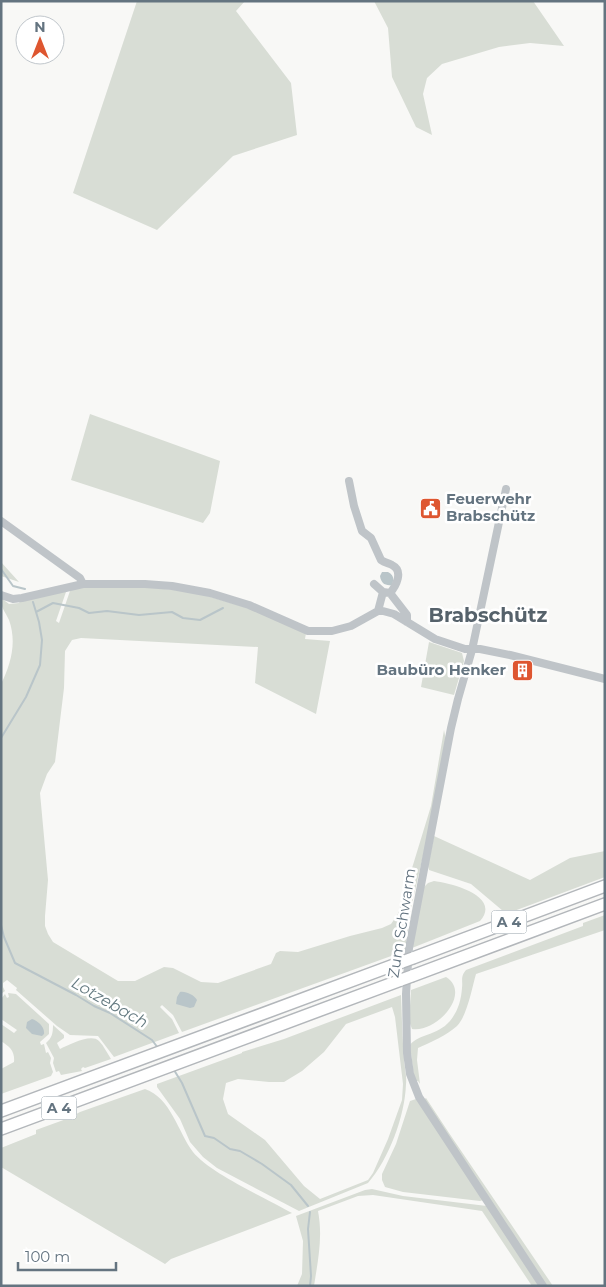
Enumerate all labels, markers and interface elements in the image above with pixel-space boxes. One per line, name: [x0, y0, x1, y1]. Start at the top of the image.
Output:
north arrow: [15, 15, 65, 65]
text: N: [34, 18, 46, 36]
place label: Feuerwehr Brabschütz: [446, 489, 535, 525]
public building icon: Feuerwehr Brabschütz: [418, 496, 442, 520]
district label: Brabschütz: [429, 603, 548, 627]
building icon: Baubüro Henker: [510, 658, 534, 682]
place label: Baubüro Henker: [377, 660, 507, 679]
street label: Zum Schwarm: [383, 867, 420, 979]
road number: A 4: [492, 910, 526, 934]
water label: Lotzebach: [68, 973, 151, 1032]
road number: A 4: [42, 1096, 76, 1120]
scale bar: [18, 1240, 115, 1272]
text: 100 m: [25, 1247, 70, 1266]

